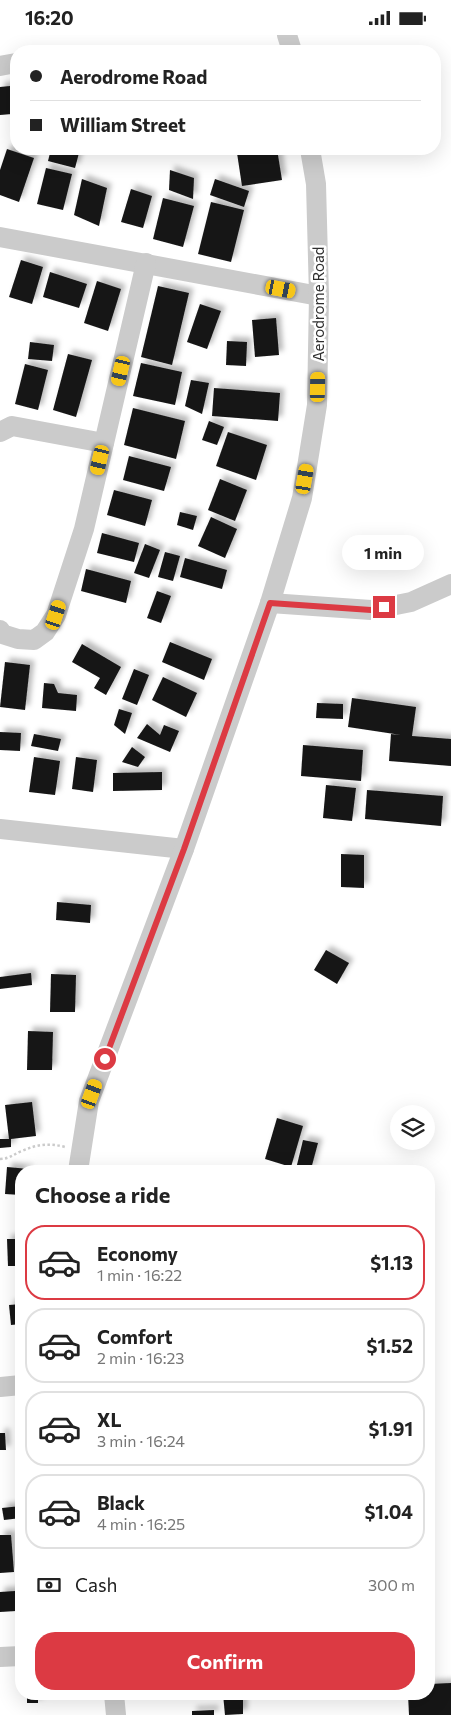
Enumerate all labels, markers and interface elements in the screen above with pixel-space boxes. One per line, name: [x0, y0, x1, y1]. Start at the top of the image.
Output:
text: 16:20: [25, 6, 74, 29]
text: Aerodrome Road: [60, 65, 207, 88]
text: William Street: [60, 113, 186, 136]
street label: Aerodrome Road: [309, 247, 327, 361]
car: [264, 279, 297, 299]
car: [110, 355, 131, 387]
car: [310, 372, 325, 402]
car: [89, 444, 110, 476]
car: [295, 463, 314, 495]
callout: 1 min: [343, 535, 425, 569]
text: 1 min: [364, 543, 402, 562]
route end: [373, 596, 395, 618]
car: [44, 598, 67, 632]
route start: [94, 1048, 116, 1070]
car: [79, 1077, 104, 1111]
map controls: [390, 1105, 435, 1150]
button: layers: [390, 1105, 435, 1150]
text: Choose a ride: [35, 1181, 170, 1208]
icon: car: [37, 1240, 82, 1285]
text: Economy: [97, 1242, 178, 1265]
text: $1.13: [370, 1251, 413, 1274]
text: 1 min · 16:22: [97, 1265, 182, 1284]
icon: car: [37, 1323, 82, 1368]
text: Comfort: [97, 1325, 173, 1348]
text: $1.52: [367, 1334, 413, 1357]
text: 2 min · 16:23: [97, 1348, 184, 1367]
icon: car: [37, 1406, 82, 1451]
text: XL: [97, 1408, 122, 1431]
text: $1.91: [368, 1417, 413, 1440]
text: 3 min · 16:24: [97, 1431, 185, 1450]
icon: car: [37, 1489, 82, 1534]
text: Black: [97, 1491, 145, 1514]
text: $1.04: [364, 1500, 413, 1523]
text: 4 min · 16:25: [97, 1514, 185, 1533]
icon: cash: [35, 1571, 63, 1599]
text: Cash: [75, 1573, 117, 1596]
text: 300 m: [368, 1575, 415, 1594]
button: Confirm: [35, 1632, 415, 1690]

